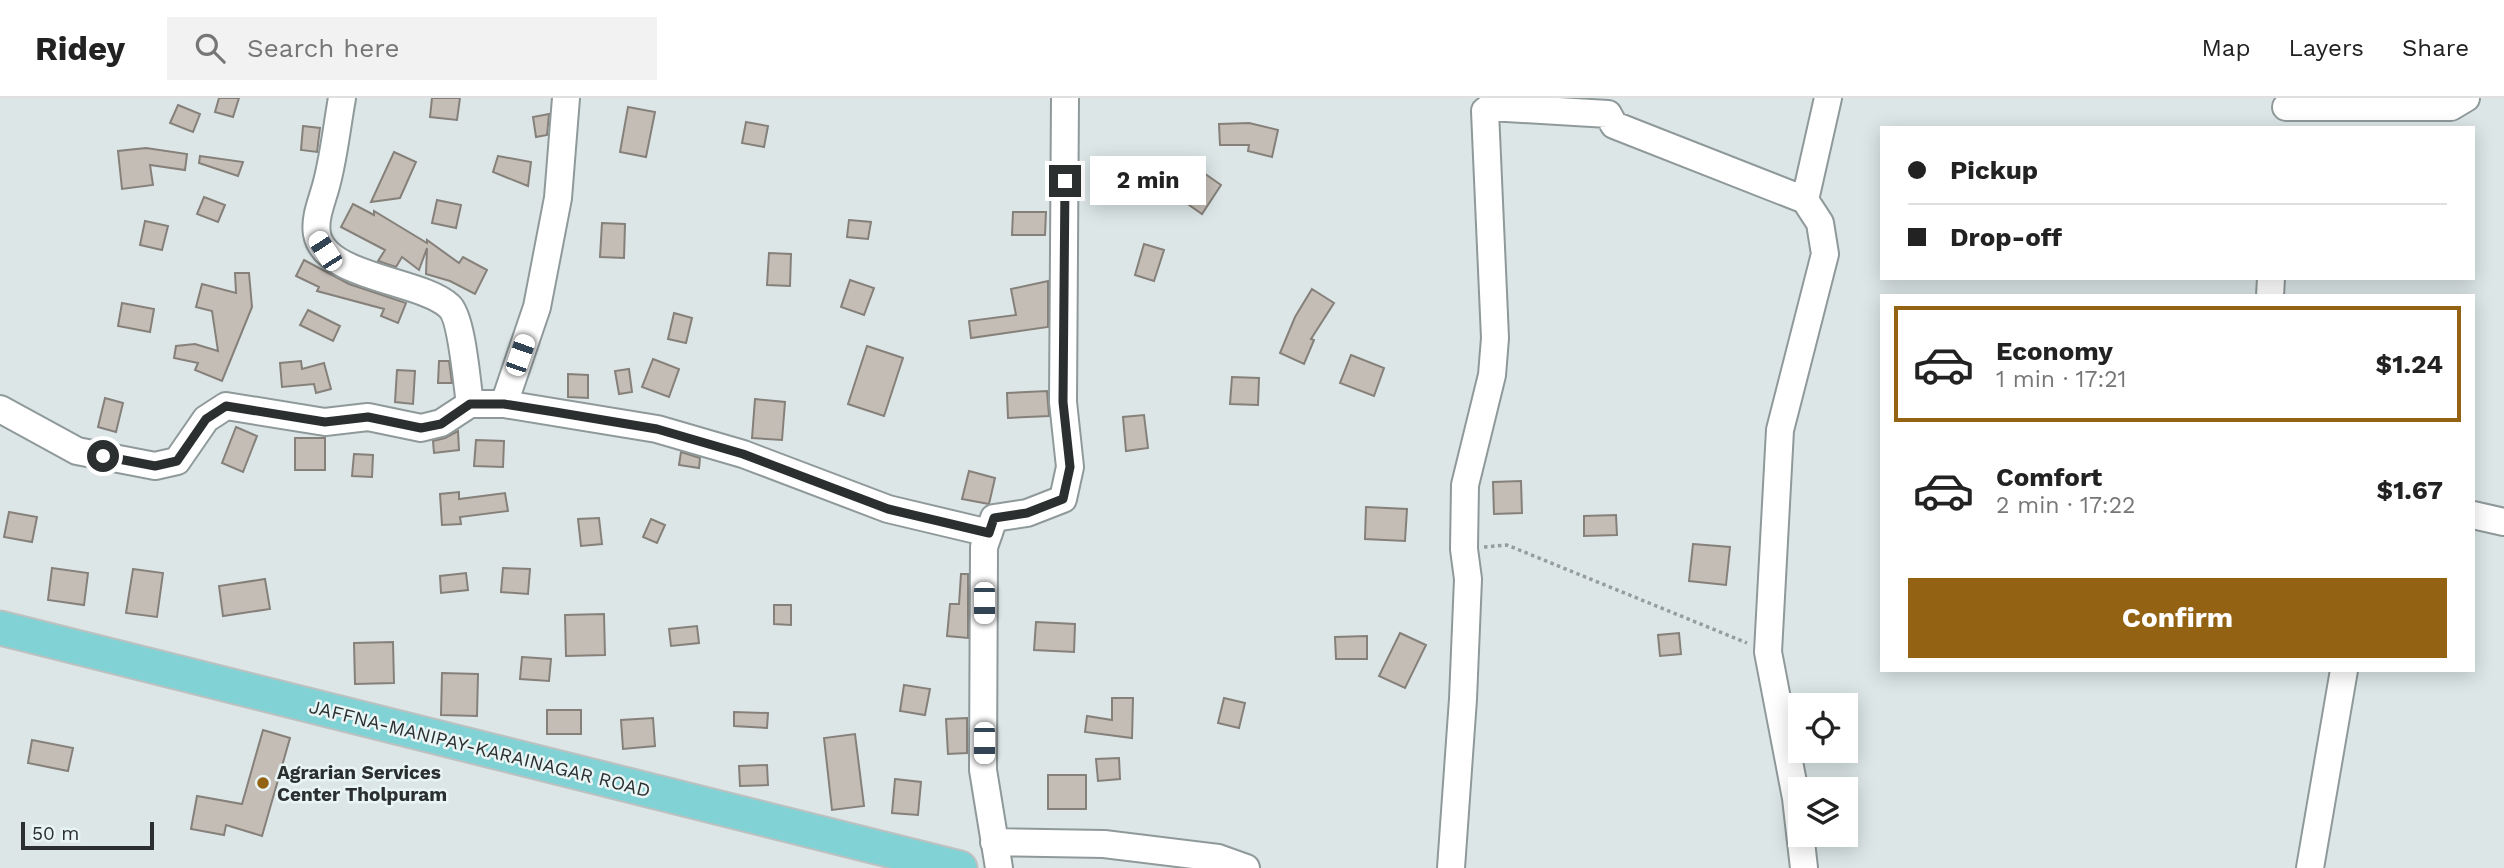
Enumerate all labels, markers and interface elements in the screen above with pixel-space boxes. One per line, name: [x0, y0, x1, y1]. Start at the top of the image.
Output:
search box: [167, 17, 657, 80]
text: Ridey: [35, 29, 125, 68]
icon: search: [191, 29, 229, 67]
text: Search here: [247, 33, 399, 63]
text: Map: [2202, 34, 2250, 62]
text: Layers: [2288, 34, 2364, 62]
text: Share: [2402, 34, 2469, 62]
text: Pickup: [1950, 155, 2038, 185]
callout: 2 min: [1090, 156, 1205, 206]
route end: [1049, 165, 1081, 197]
text: 2 min: [1117, 167, 1179, 194]
text: Drop-off: [1950, 222, 2062, 252]
car: [305, 228, 346, 274]
car: [504, 332, 537, 378]
icon: car: [1912, 333, 1975, 396]
text: Economy: [1996, 336, 2113, 366]
text: $1.24: [2376, 349, 2443, 379]
text: 1 min · 17:21: [1996, 366, 2127, 393]
route start: [87, 440, 119, 472]
icon: car: [1912, 459, 1975, 522]
text: Comfort: [1996, 462, 2102, 492]
text: $1.67: [2376, 475, 2443, 505]
text: 2 min · 17:22: [1996, 492, 2135, 519]
button: Confirm: [1908, 578, 2447, 658]
car: [974, 582, 995, 624]
map controls: [1788, 693, 1858, 847]
button: locate: [1788, 693, 1858, 763]
street label: JAFFNA-MANIPAY-KARAINAGAR ROAD: [307, 695, 653, 802]
car: [974, 722, 995, 764]
place label: Agrarian Services Center Tholpuram: [277, 761, 447, 806]
marker: Agrarian Services Center Tholpuram: [255, 775, 271, 791]
button: layers: [1788, 777, 1858, 847]
scale bar: [21, 819, 154, 851]
text: 50 m: [32, 822, 79, 845]

